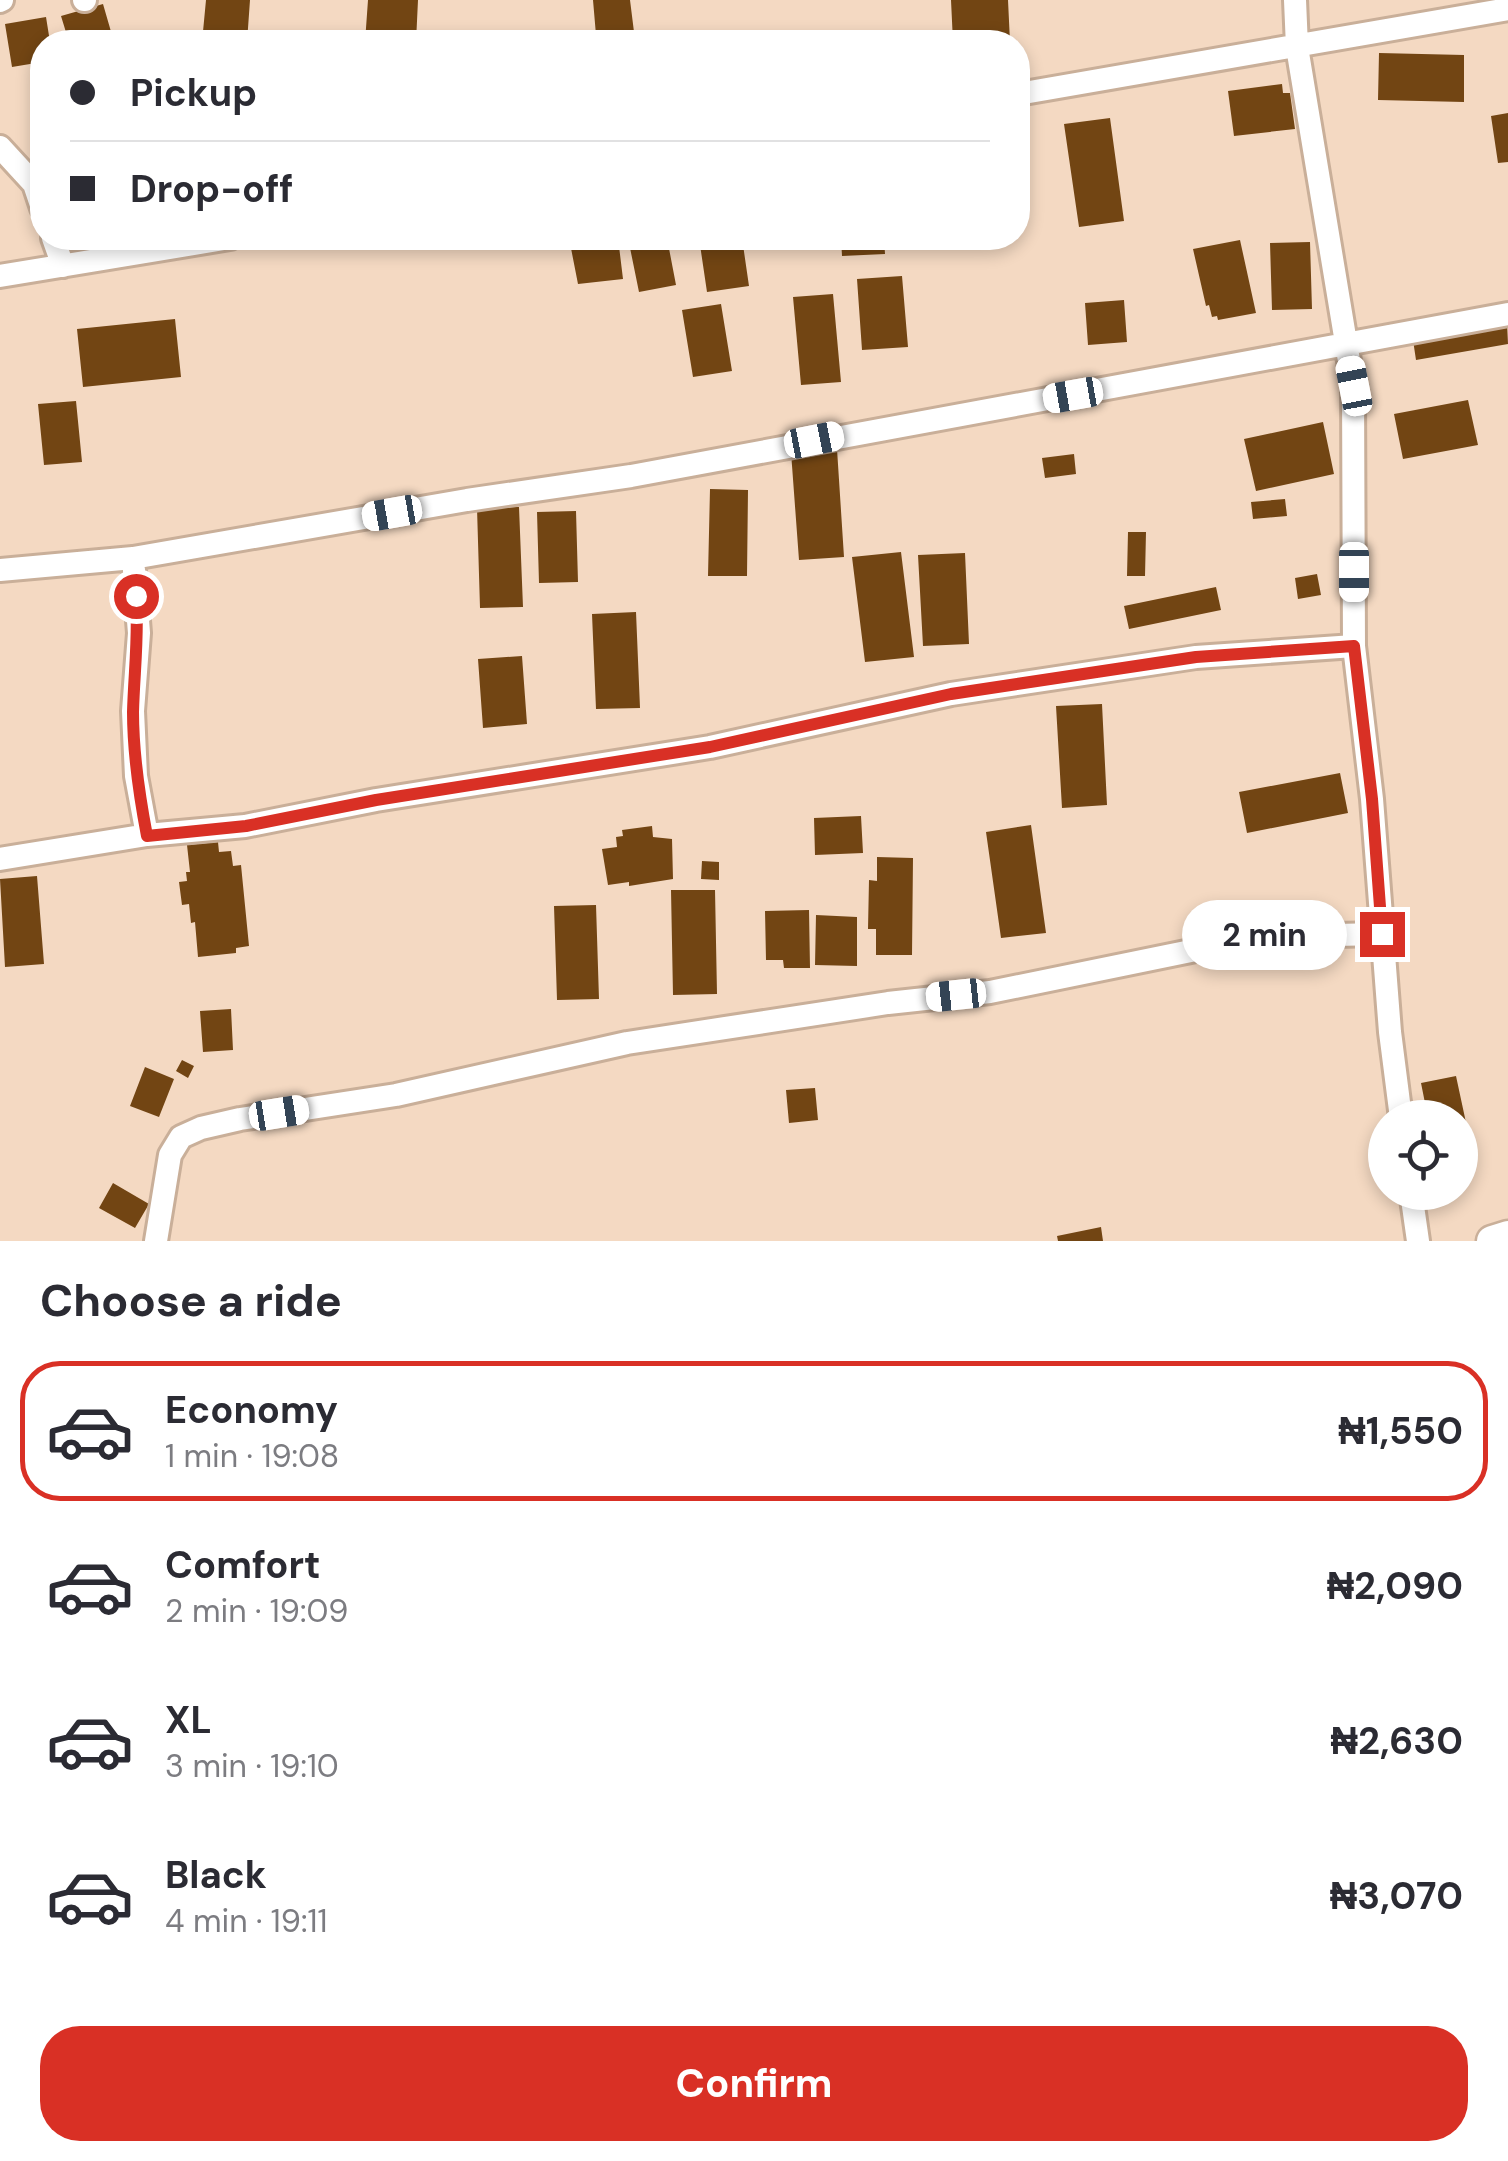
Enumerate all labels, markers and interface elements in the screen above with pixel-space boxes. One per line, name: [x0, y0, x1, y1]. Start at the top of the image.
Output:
text: Pickup: [130, 68, 257, 118]
text: Drop-off: [130, 164, 293, 214]
car: [1334, 354, 1374, 418]
car: [1041, 375, 1105, 415]
car: [782, 420, 846, 460]
car: [360, 493, 424, 533]
car: [1339, 542, 1369, 602]
route start: [114, 574, 159, 619]
callout: 2 min: [1182, 899, 1347, 969]
route end: [1360, 912, 1405, 957]
text: 2 min: [1222, 914, 1307, 956]
car: [925, 977, 987, 1013]
car: [247, 1093, 311, 1133]
map controls: [1368, 1100, 1478, 1210]
button: locate: [1368, 1100, 1478, 1210]
text: Choose a ride: [40, 1271, 342, 1330]
text: Economy: [165, 1385, 338, 1435]
icon: car: [45, 1386, 135, 1476]
text: ₦1,550: [1338, 1406, 1463, 1456]
text: 1 min · 19:08: [165, 1435, 339, 1477]
text: Comfort: [165, 1540, 321, 1590]
icon: car: [45, 1541, 135, 1631]
text: ₦2,090: [1327, 1561, 1463, 1611]
text: 2 min · 19:09: [165, 1590, 348, 1632]
text: XL: [165, 1695, 212, 1745]
icon: car: [45, 1696, 135, 1786]
text: ₦2,630: [1331, 1716, 1463, 1766]
text: 3 min · 19:10: [165, 1745, 339, 1787]
text: Black: [165, 1850, 267, 1900]
icon: car: [45, 1851, 135, 1941]
text: ₦3,070: [1330, 1871, 1463, 1921]
text: 4 min · 19:11: [165, 1900, 327, 1942]
button: Confirm: [40, 2026, 1468, 2141]

